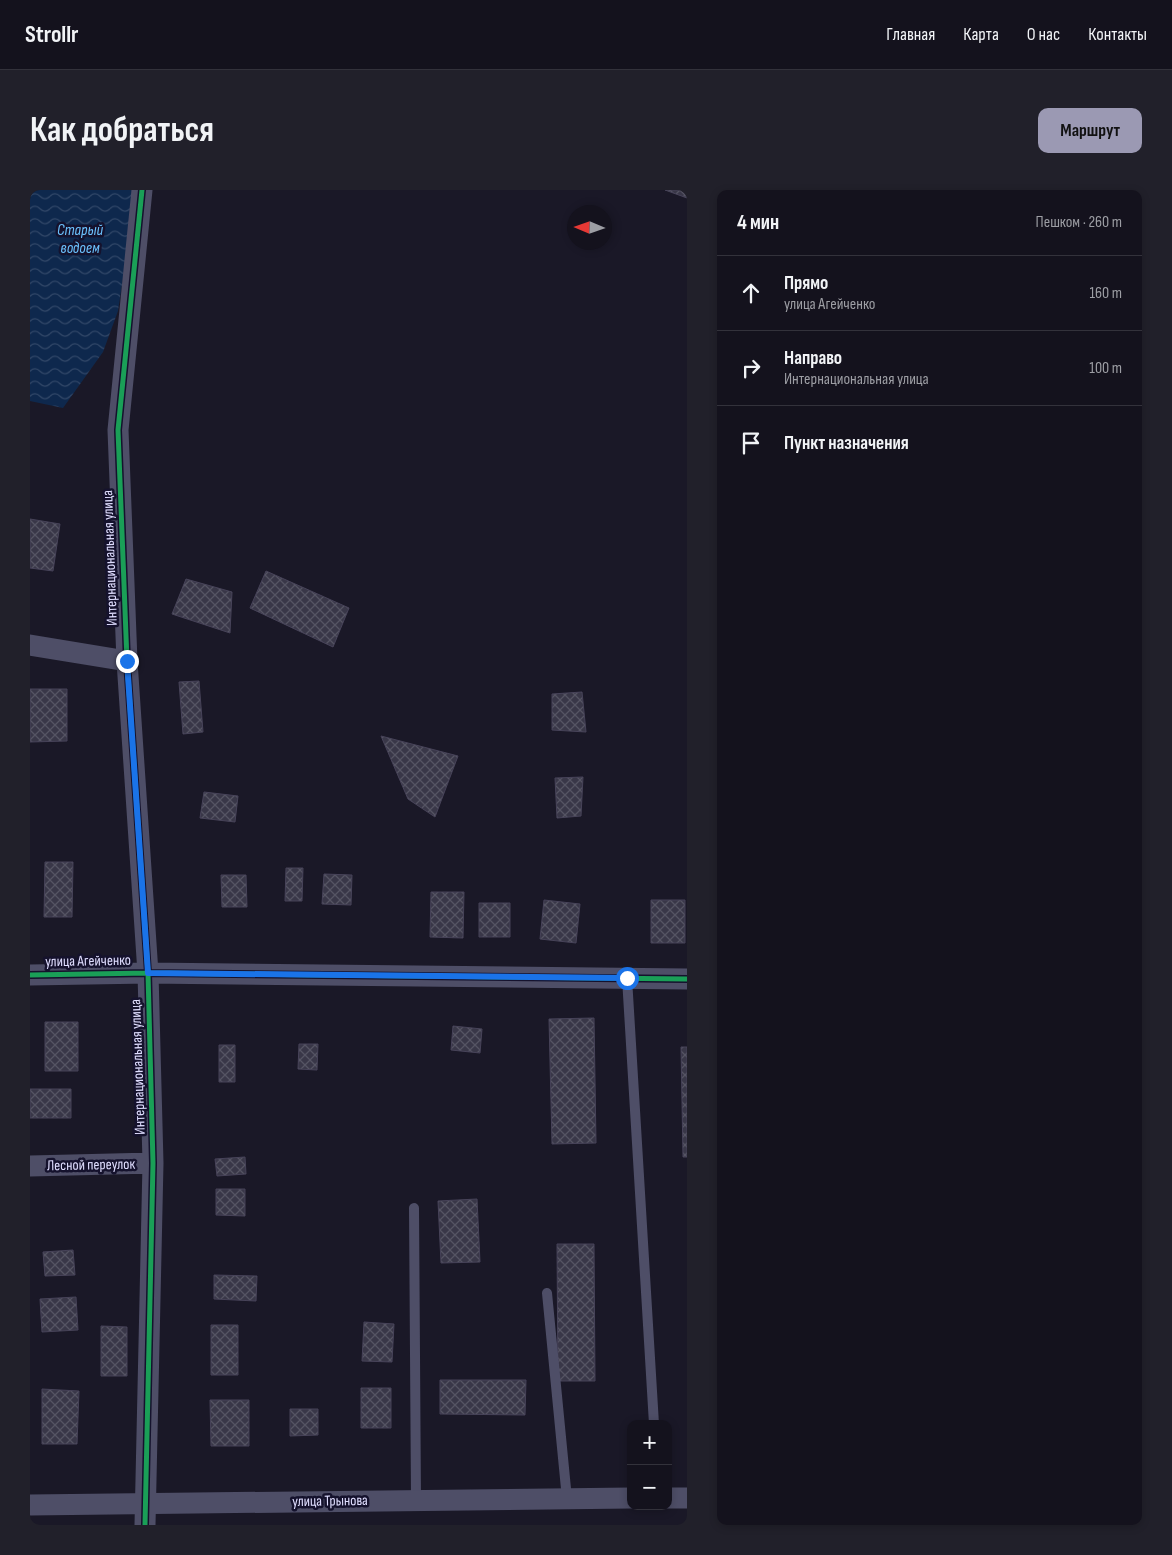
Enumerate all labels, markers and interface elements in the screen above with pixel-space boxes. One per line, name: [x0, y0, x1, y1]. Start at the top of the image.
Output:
text: Strollr: [25, 20, 79, 49]
text: Главная: [886, 24, 935, 45]
text: Карта: [963, 24, 999, 45]
text: О нас: [1027, 24, 1060, 45]
text: Контакты: [1088, 24, 1147, 45]
button: Маршрут: [1038, 108, 1142, 153]
text: Как добраться: [30, 109, 214, 152]
north arrow: [567, 205, 612, 250]
text: 4 мин: [737, 210, 779, 235]
text: Пешком · 260 m: [1036, 213, 1122, 232]
water label: Старый водоем: [57, 221, 104, 258]
text: Прямо: [784, 272, 828, 295]
icon: ahead: [737, 279, 765, 307]
text: 160 m: [1089, 284, 1122, 303]
text: улица Агейченко: [784, 295, 875, 314]
text: Направо: [784, 347, 842, 370]
icon: right: [737, 354, 765, 382]
text: 100 m: [1089, 359, 1122, 378]
text: Интернациональная улица: [784, 370, 929, 389]
icon: arrive: [737, 429, 765, 457]
text: Пункт назначения: [784, 432, 909, 455]
street label: Интернациональная улица: [98, 490, 122, 626]
route end: [116, 650, 139, 673]
street label: улица Агейченко: [45, 951, 131, 971]
route start: [616, 967, 639, 990]
street label: Интернациональная улица: [126, 999, 150, 1135]
street label: Лесной переулок: [47, 1155, 136, 1175]
map controls: [627, 1420, 672, 1510]
button: +: [627, 1420, 672, 1465]
button: −: [627, 1465, 672, 1510]
street label: улица Трынова: [292, 1491, 368, 1511]

